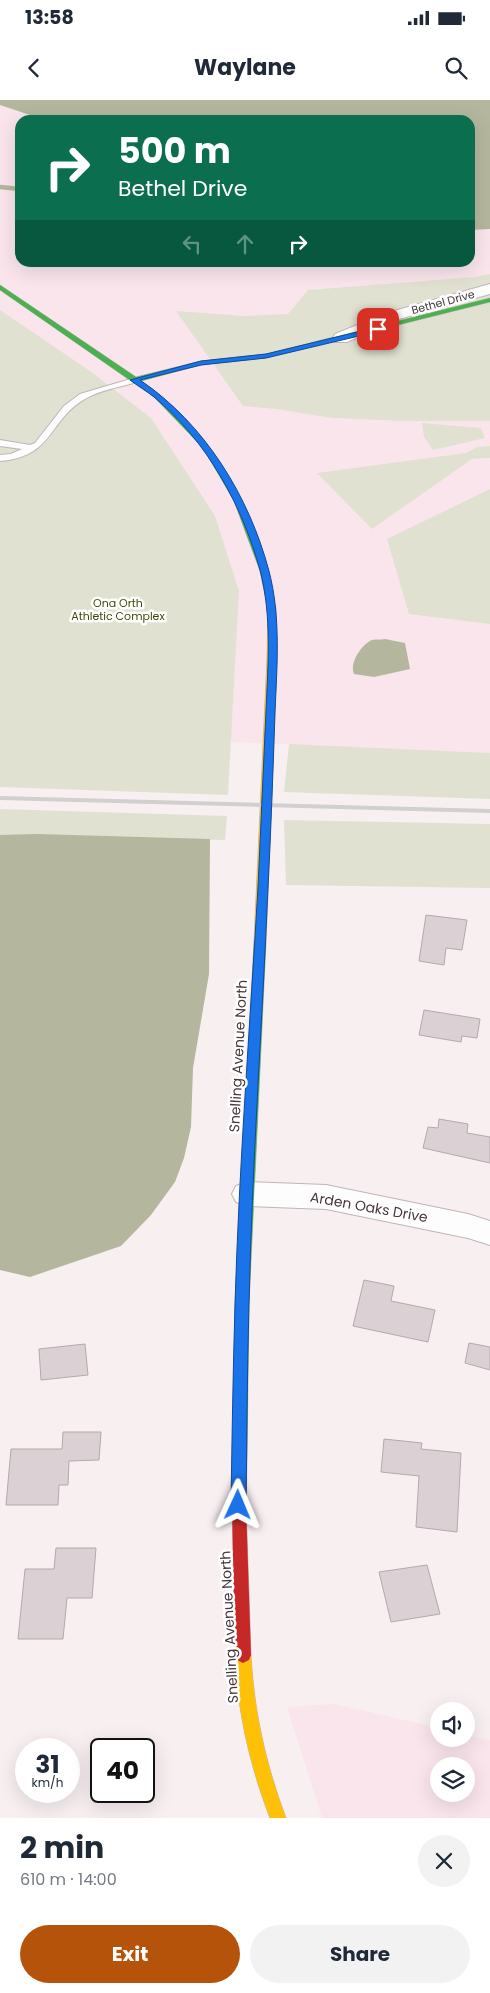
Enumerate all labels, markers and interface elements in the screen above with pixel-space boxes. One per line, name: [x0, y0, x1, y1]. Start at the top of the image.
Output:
text: 13:58: [25, 4, 74, 31]
text: Waylane: [194, 52, 296, 83]
icon: back: [20, 54, 48, 82]
icon: search: [442, 54, 470, 82]
text: 500 m: [118, 126, 231, 175]
icon: right: [35, 135, 100, 200]
text: Bethel Drive: [118, 173, 247, 204]
icon: left: [178, 230, 206, 258]
icon: ahead: [231, 230, 259, 258]
icon: right: [284, 230, 312, 258]
street label: Bethel Drive: [410, 286, 476, 318]
pin: [357, 308, 399, 350]
icon: arrive: [364, 315, 392, 343]
park label: Ona Orth Athletic Complex: [71, 595, 165, 624]
street label: Snelling Avenue North: [224, 979, 252, 1133]
street label: Arden Oaks Drive: [309, 1187, 430, 1227]
position arrow: [211, 1478, 263, 1530]
street label: Snelling Avenue North: [215, 1550, 243, 1704]
map controls: [430, 1702, 475, 1802]
button: sound: [430, 1702, 475, 1747]
speed limit sign: 40: [90, 1738, 155, 1803]
text: 31: [35, 1747, 60, 1782]
button: layers: [430, 1757, 475, 1802]
text: km/h: [32, 1774, 63, 1791]
text: 2 min: [20, 1826, 104, 1869]
button: close: [418, 1835, 470, 1887]
text: 610 m · 14:00: [20, 1868, 117, 1891]
button: Exit: [20, 1925, 240, 1983]
button: Share: [250, 1925, 470, 1983]

